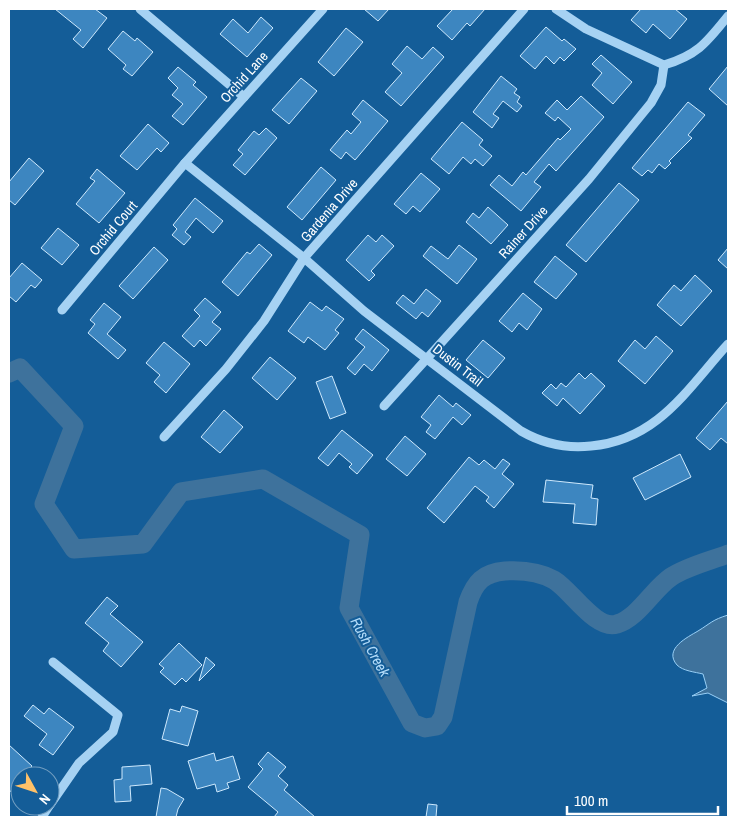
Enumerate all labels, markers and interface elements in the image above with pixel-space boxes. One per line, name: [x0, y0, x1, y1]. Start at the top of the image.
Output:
street label: Orchid Lane: [216, 47, 272, 107]
street label: Gardenia Drive: [296, 174, 362, 246]
street label: Orchid Court: [85, 197, 141, 259]
street label: Rainer Drive: [495, 202, 551, 262]
street label: Dustin Trail: [429, 340, 487, 390]
water label: Rush Creek: [346, 613, 396, 681]
north arrow: [10, 766, 60, 816]
scale bar: [567, 784, 718, 816]
text: N: [35, 790, 55, 808]
text: 100 m: [574, 790, 608, 811]

